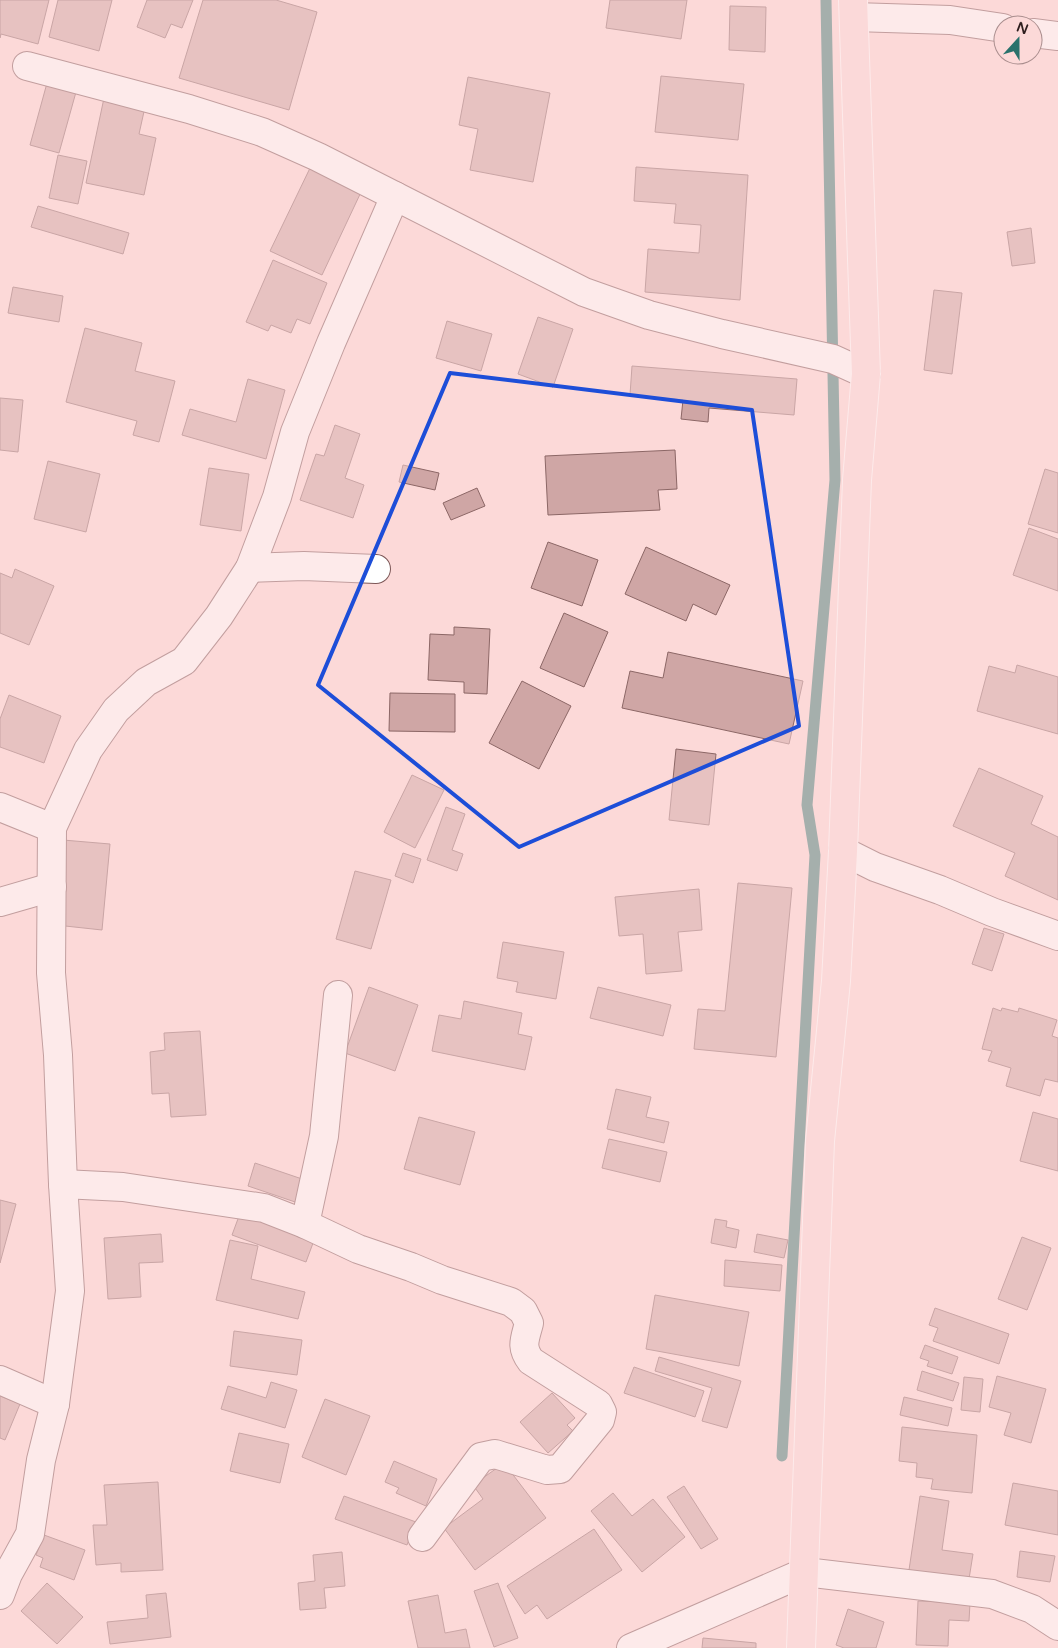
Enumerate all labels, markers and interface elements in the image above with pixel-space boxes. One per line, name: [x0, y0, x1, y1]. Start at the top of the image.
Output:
north arrow: [993, 15, 1043, 65]
text: N: [1014, 18, 1031, 38]

